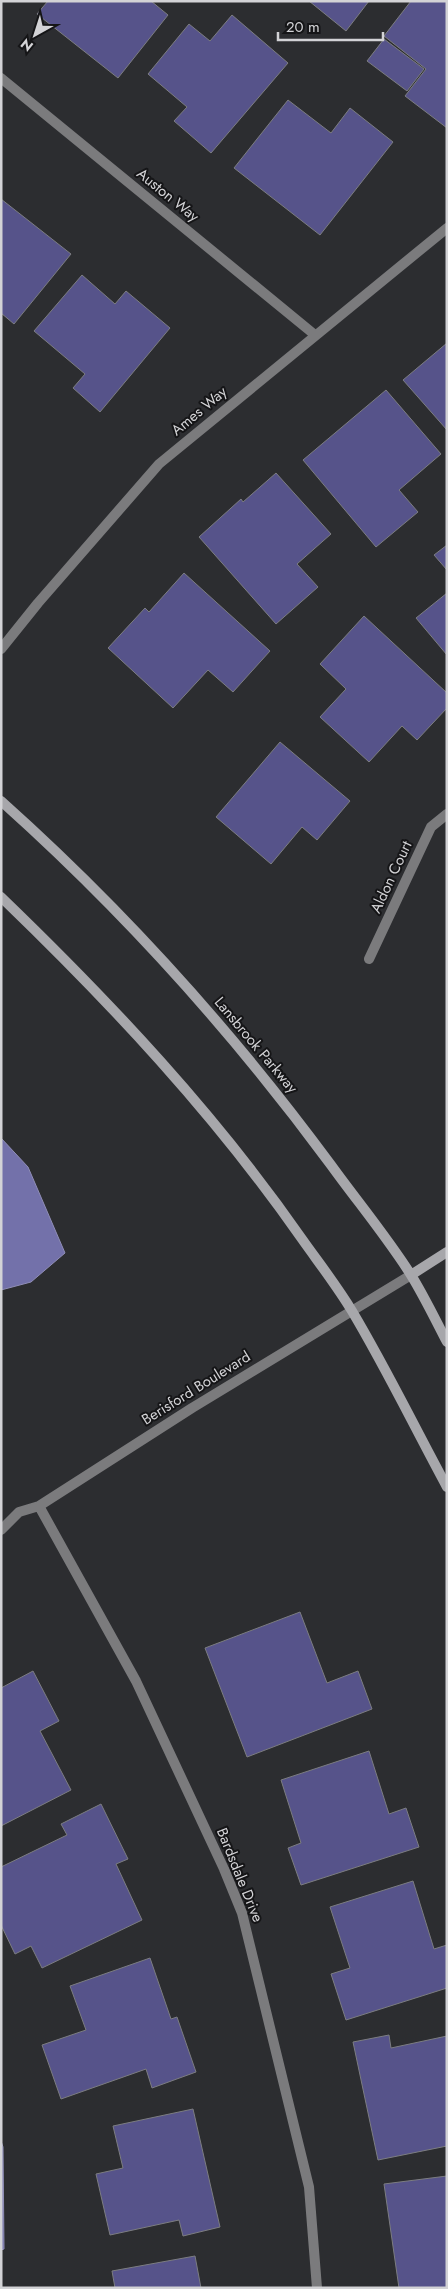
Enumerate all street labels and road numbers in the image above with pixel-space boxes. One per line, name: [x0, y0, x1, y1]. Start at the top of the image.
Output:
street label: Auston Way: [132, 163, 204, 227]
street label: Ames Way: [166, 381, 232, 441]
street label: Aldon Court: [365, 837, 418, 917]
street label: Lansbrook Parkway: [209, 992, 303, 1098]
street label: Berisford Boulevard: [137, 1346, 255, 1430]
street label: Bardsdale Drive: [211, 1824, 269, 1926]

